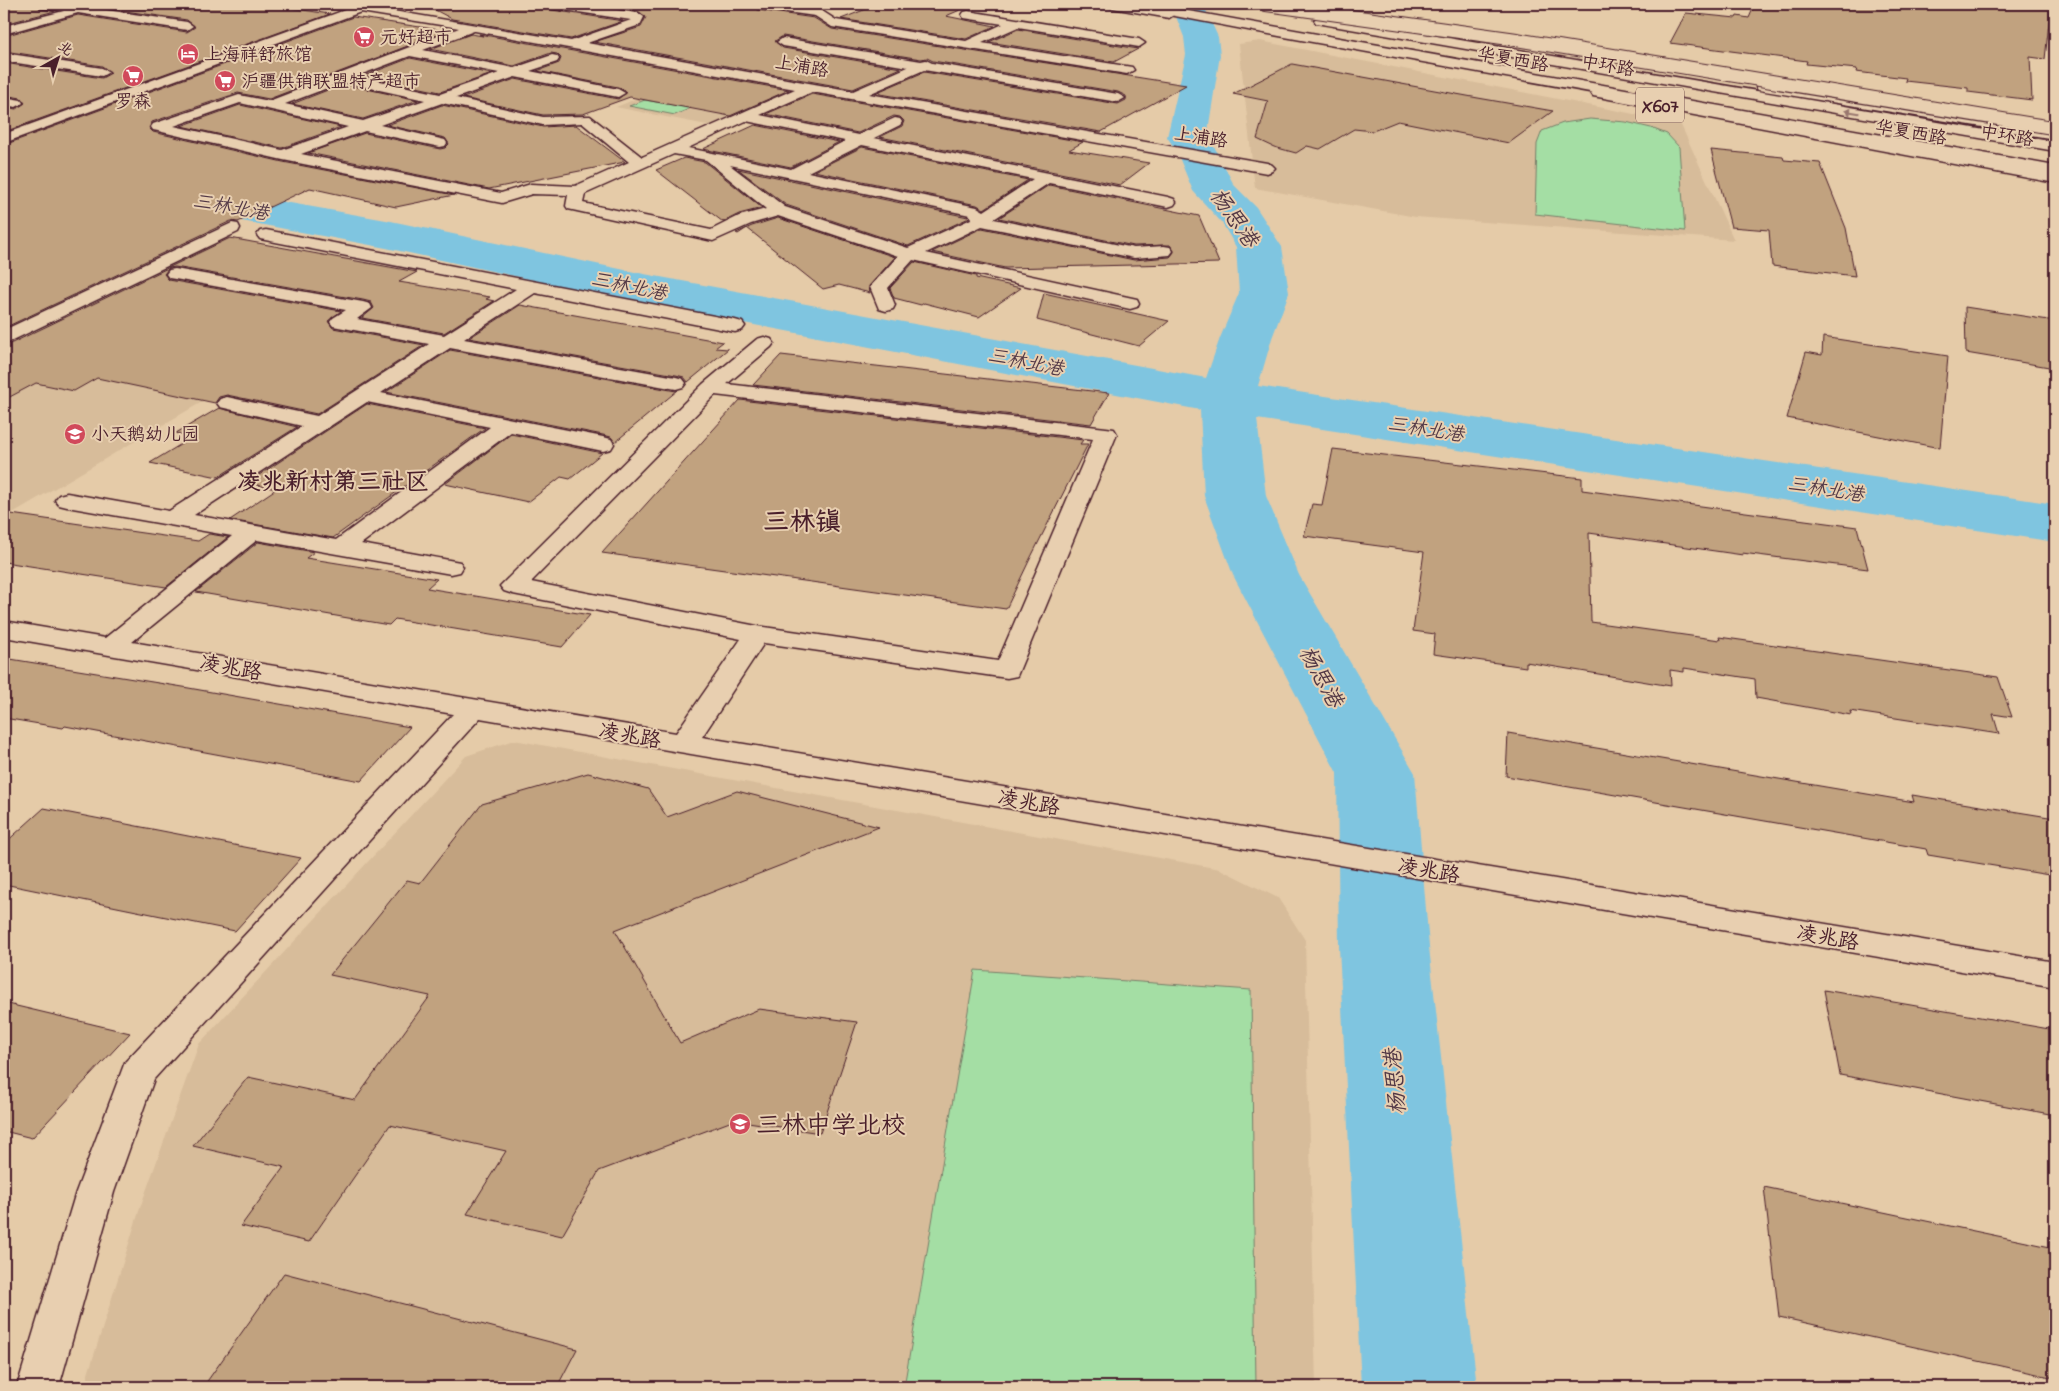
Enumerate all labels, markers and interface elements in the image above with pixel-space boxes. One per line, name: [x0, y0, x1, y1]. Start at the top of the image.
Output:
supermarket icon: 元好超市: [352, 25, 376, 49]
place label: 元好超市: [380, 26, 452, 52]
north arrow: [32, 32, 82, 82]
text: 北: [53, 36, 77, 62]
hotel icon: 上海祥舒旅馆: [176, 42, 200, 66]
street label: 华夏西路: [1475, 42, 1550, 80]
place label: 上海祥舒旅馆: [204, 43, 312, 69]
street label: 中环路: [1579, 49, 1636, 84]
street label: 上浦路: [773, 50, 830, 85]
supermarket icon: 罗森: [121, 64, 145, 88]
supermarket icon: 沪疆供销联盟特产超市: [213, 69, 237, 93]
place label: 沪疆供销联盟特产超市: [241, 70, 421, 96]
road number: X607: [1636, 88, 1684, 122]
place label: 罗森: [115, 90, 151, 116]
one-way arrow: [1844, 108, 1860, 116]
street label: 华夏西路: [1873, 115, 1948, 153]
street label: 中环路: [1978, 119, 2035, 154]
street label: 上浦路: [1172, 122, 1229, 156]
water label: 杨思港: [1201, 183, 1266, 257]
water label: 三林北港: [191, 189, 272, 229]
water label: 三林北港: [588, 266, 670, 309]
water label: 三林北港: [986, 343, 1067, 384]
water label: 三林北港: [1386, 411, 1467, 450]
school or university icon: 小天鹅幼儿园: [63, 422, 87, 446]
place label: 小天鹅幼儿园: [91, 423, 199, 449]
district label: 凌兆新村第三社区: [237, 466, 429, 501]
water label: 三林北港: [1786, 471, 1867, 510]
district label: 三林镇: [763, 505, 841, 543]
water label: 杨思港: [1289, 641, 1350, 716]
street label: 凌兆路: [197, 649, 264, 689]
street label: 凌兆路: [596, 717, 663, 757]
street label: 凌兆路: [995, 784, 1062, 824]
street label: 凌兆路: [1395, 852, 1462, 892]
street label: 凌兆路: [1794, 919, 1861, 959]
water label: 杨思港: [1378, 1045, 1416, 1116]
place label: 三林中学北校: [756, 1109, 906, 1145]
school or university icon: 三林中学北校: [728, 1112, 752, 1136]

